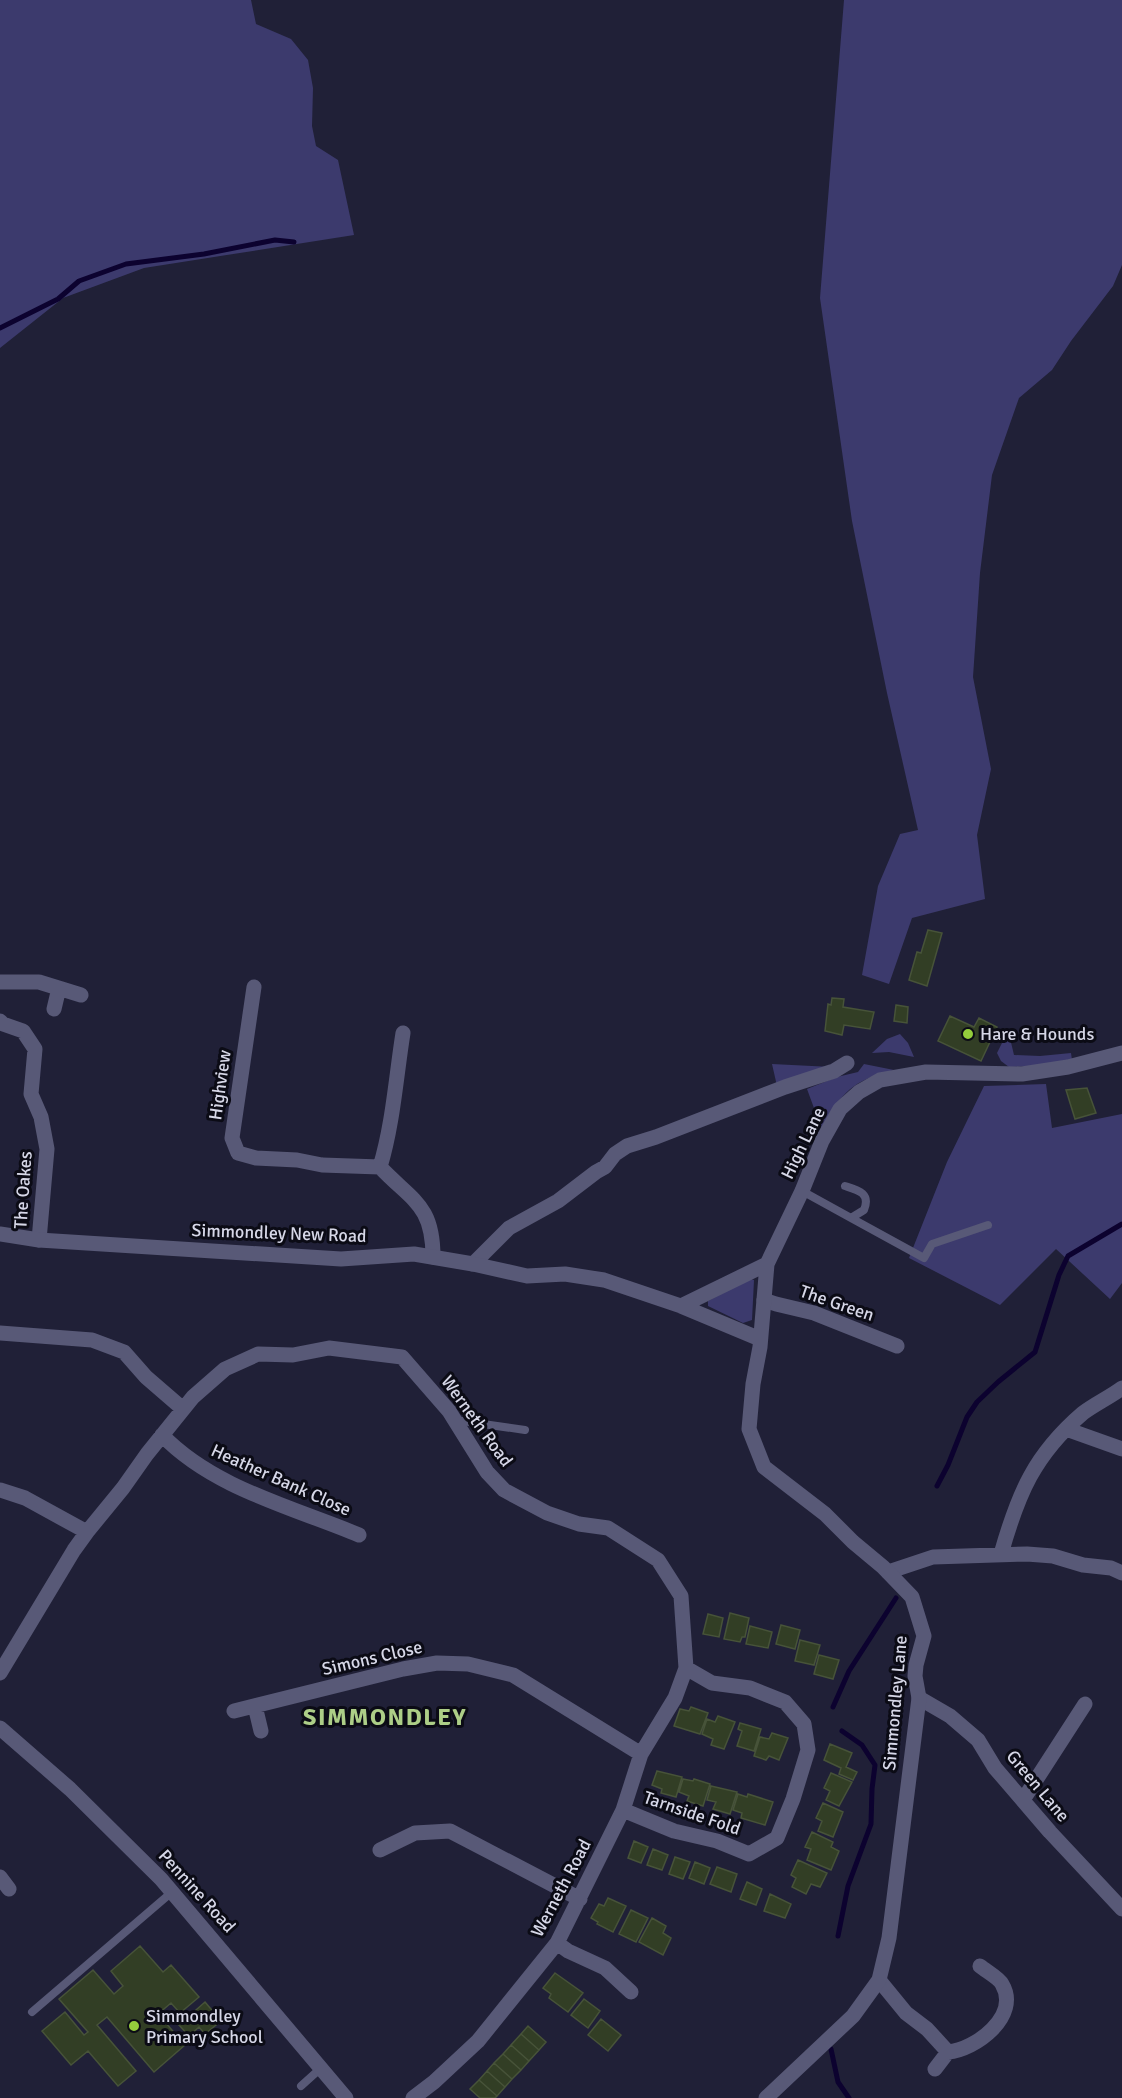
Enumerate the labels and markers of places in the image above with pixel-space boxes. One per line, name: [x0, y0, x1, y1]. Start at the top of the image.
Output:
place label: Hare & Hounds: [980, 1023, 1094, 1045]
marker: Hare & Hounds: [961, 1027, 975, 1041]
place label: Simmondley Primary School: [146, 2005, 263, 2048]
marker: Simmondley Primary School: [127, 2019, 141, 2033]

